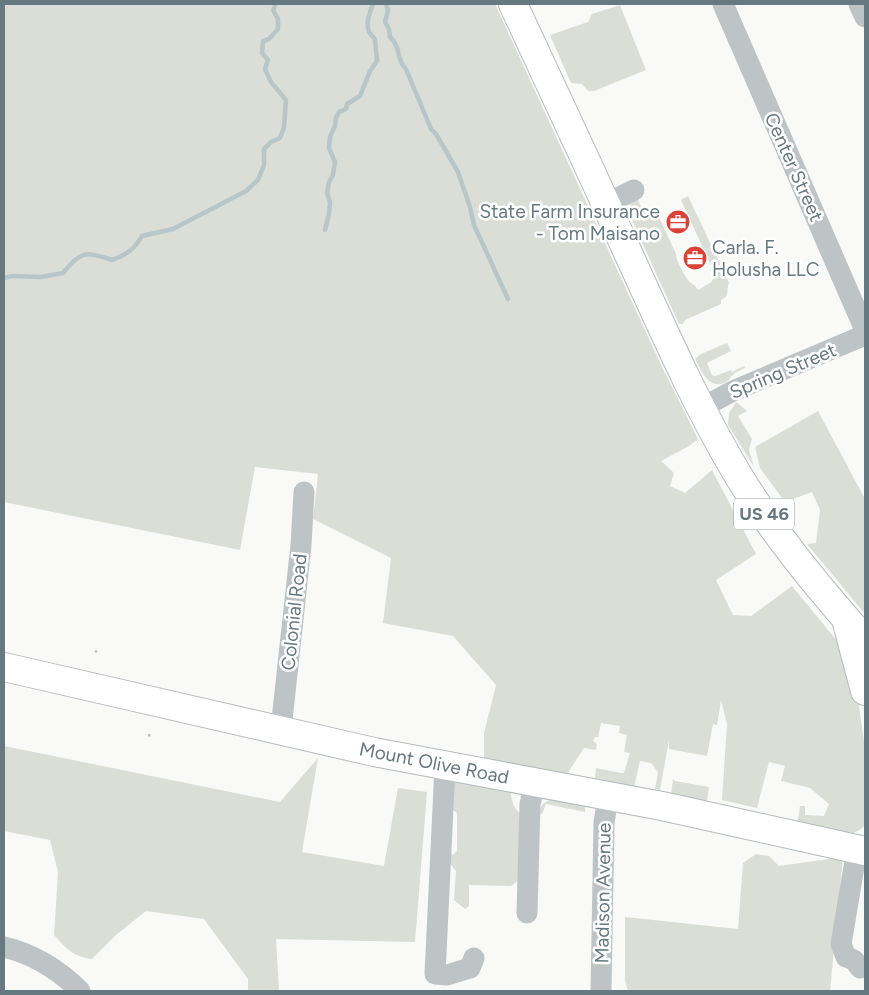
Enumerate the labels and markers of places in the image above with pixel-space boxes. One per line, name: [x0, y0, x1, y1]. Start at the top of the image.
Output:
place label: State Farm Insurance - Tom Maisano: [480, 200, 660, 245]
office icon: State Farm Insurance - Tom Maisano: [665, 209, 691, 235]
place label: Carla. F. Holusha LLC: [712, 236, 820, 281]
office icon: Carla. F. Holusha LLC: [682, 245, 708, 271]

